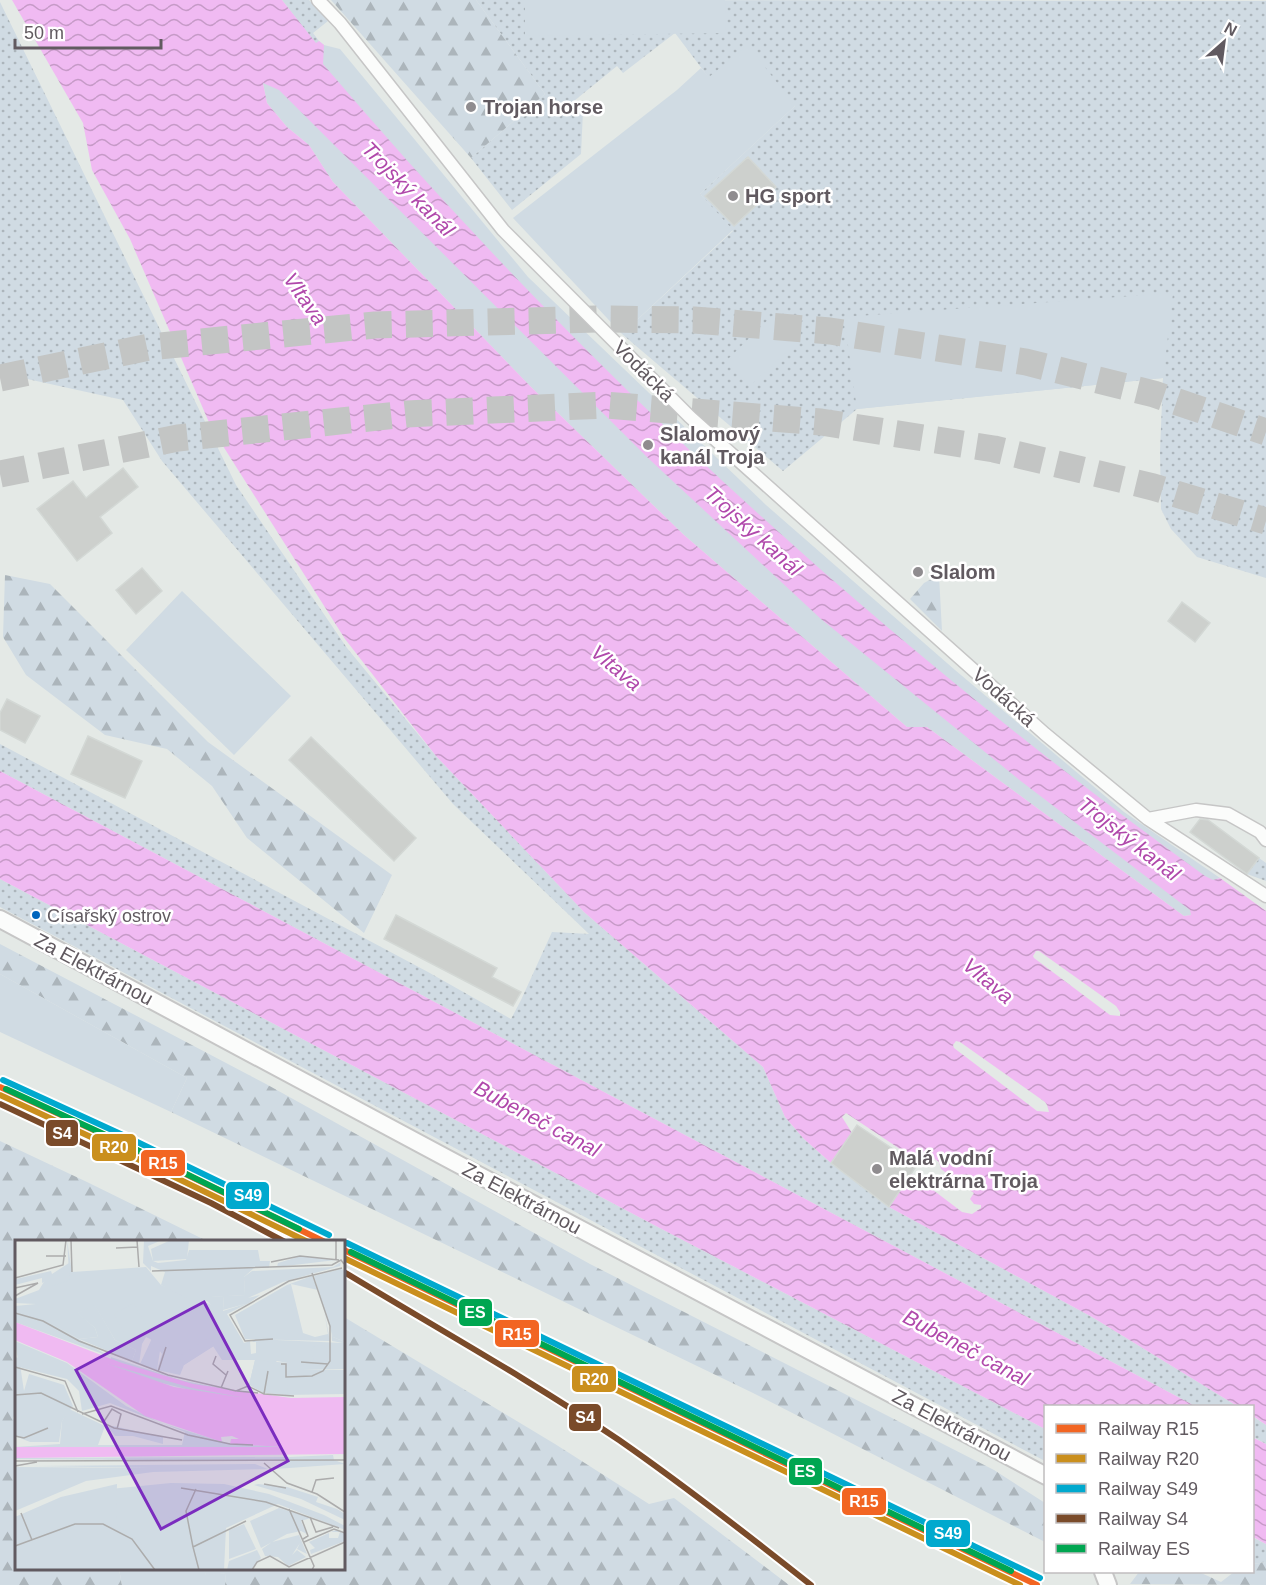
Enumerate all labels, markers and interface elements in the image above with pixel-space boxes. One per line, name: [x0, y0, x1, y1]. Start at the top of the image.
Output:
scale bar: [15, 12, 160, 50]
north arrow: [1194, 12, 1254, 72]
text: N: [1222, 19, 1240, 39]
text: 50 m: [24, 23, 64, 43]
place label: Trojan horse: [483, 96, 603, 118]
marker: Trojan horse: [464, 100, 478, 114]
water label: Trojský kanál: [358, 137, 460, 242]
place label: HG sport: [745, 185, 831, 207]
marker: HG sport: [726, 189, 740, 203]
water label: Vltava: [279, 268, 332, 329]
street label: Vodácká: [609, 336, 680, 407]
place label: Slalomový kanál Troja: [660, 423, 765, 468]
marker: Slalomový kanál Troja: [641, 438, 655, 452]
water label: Trojský kanál: [700, 481, 807, 581]
place label: Slalom: [930, 561, 996, 583]
marker: Slalom: [911, 565, 925, 579]
water label: Vltava: [587, 640, 646, 695]
street label: Vodácká: [968, 663, 1041, 731]
water label: Trojský kanál: [1074, 792, 1186, 886]
place label: Císařský ostrov: [47, 906, 171, 926]
marker: Císařský ostrov: [30, 909, 42, 921]
street label: Za Elektrárnou: [31, 928, 157, 1010]
water label: Vltava: [959, 953, 1018, 1008]
water label: Bubeneč canal: [470, 1076, 605, 1162]
line badge: S4: [45, 1119, 79, 1147]
text: S4: [52, 1125, 72, 1142]
line badge: R20: [91, 1133, 137, 1162]
text: R20: [99, 1139, 129, 1156]
place label: Malá vodní elektrárna Troja: [889, 1147, 1039, 1192]
line badge: R15: [140, 1149, 186, 1177]
text: R15: [148, 1155, 178, 1172]
street label: Za Elektrárnou: [459, 1157, 585, 1239]
marker: Malá vodní elektrárna Troja: [870, 1162, 884, 1176]
line badge: S49: [225, 1181, 270, 1210]
text: S49: [234, 1187, 262, 1204]
inset map: [15, 1240, 345, 1570]
line badge: ES: [458, 1298, 493, 1327]
text: ES: [464, 1304, 486, 1321]
water label: Bubeneč canal: [899, 1305, 1034, 1391]
line badge: R15: [494, 1319, 540, 1348]
text: R15: [502, 1326, 532, 1343]
line badge: R20: [571, 1365, 617, 1393]
text: R20: [579, 1371, 609, 1388]
street label: Za Elektrárnou: [889, 1384, 1015, 1466]
line badge: S4: [568, 1403, 602, 1432]
legend: [1044, 1405, 1254, 1573]
text: S4: [575, 1409, 595, 1426]
text: Railway R15: [1098, 1419, 1199, 1439]
text: Railway R20: [1098, 1449, 1199, 1469]
line badge: ES: [788, 1457, 823, 1486]
text: ES: [794, 1463, 816, 1480]
text: Railway S49: [1098, 1479, 1198, 1499]
line badge: R15: [841, 1487, 887, 1516]
text: R15: [849, 1493, 879, 1510]
text: Railway S4: [1098, 1509, 1188, 1529]
line badge: S49: [925, 1519, 971, 1548]
text: S49: [934, 1525, 962, 1542]
text: Railway ES: [1098, 1539, 1190, 1559]

